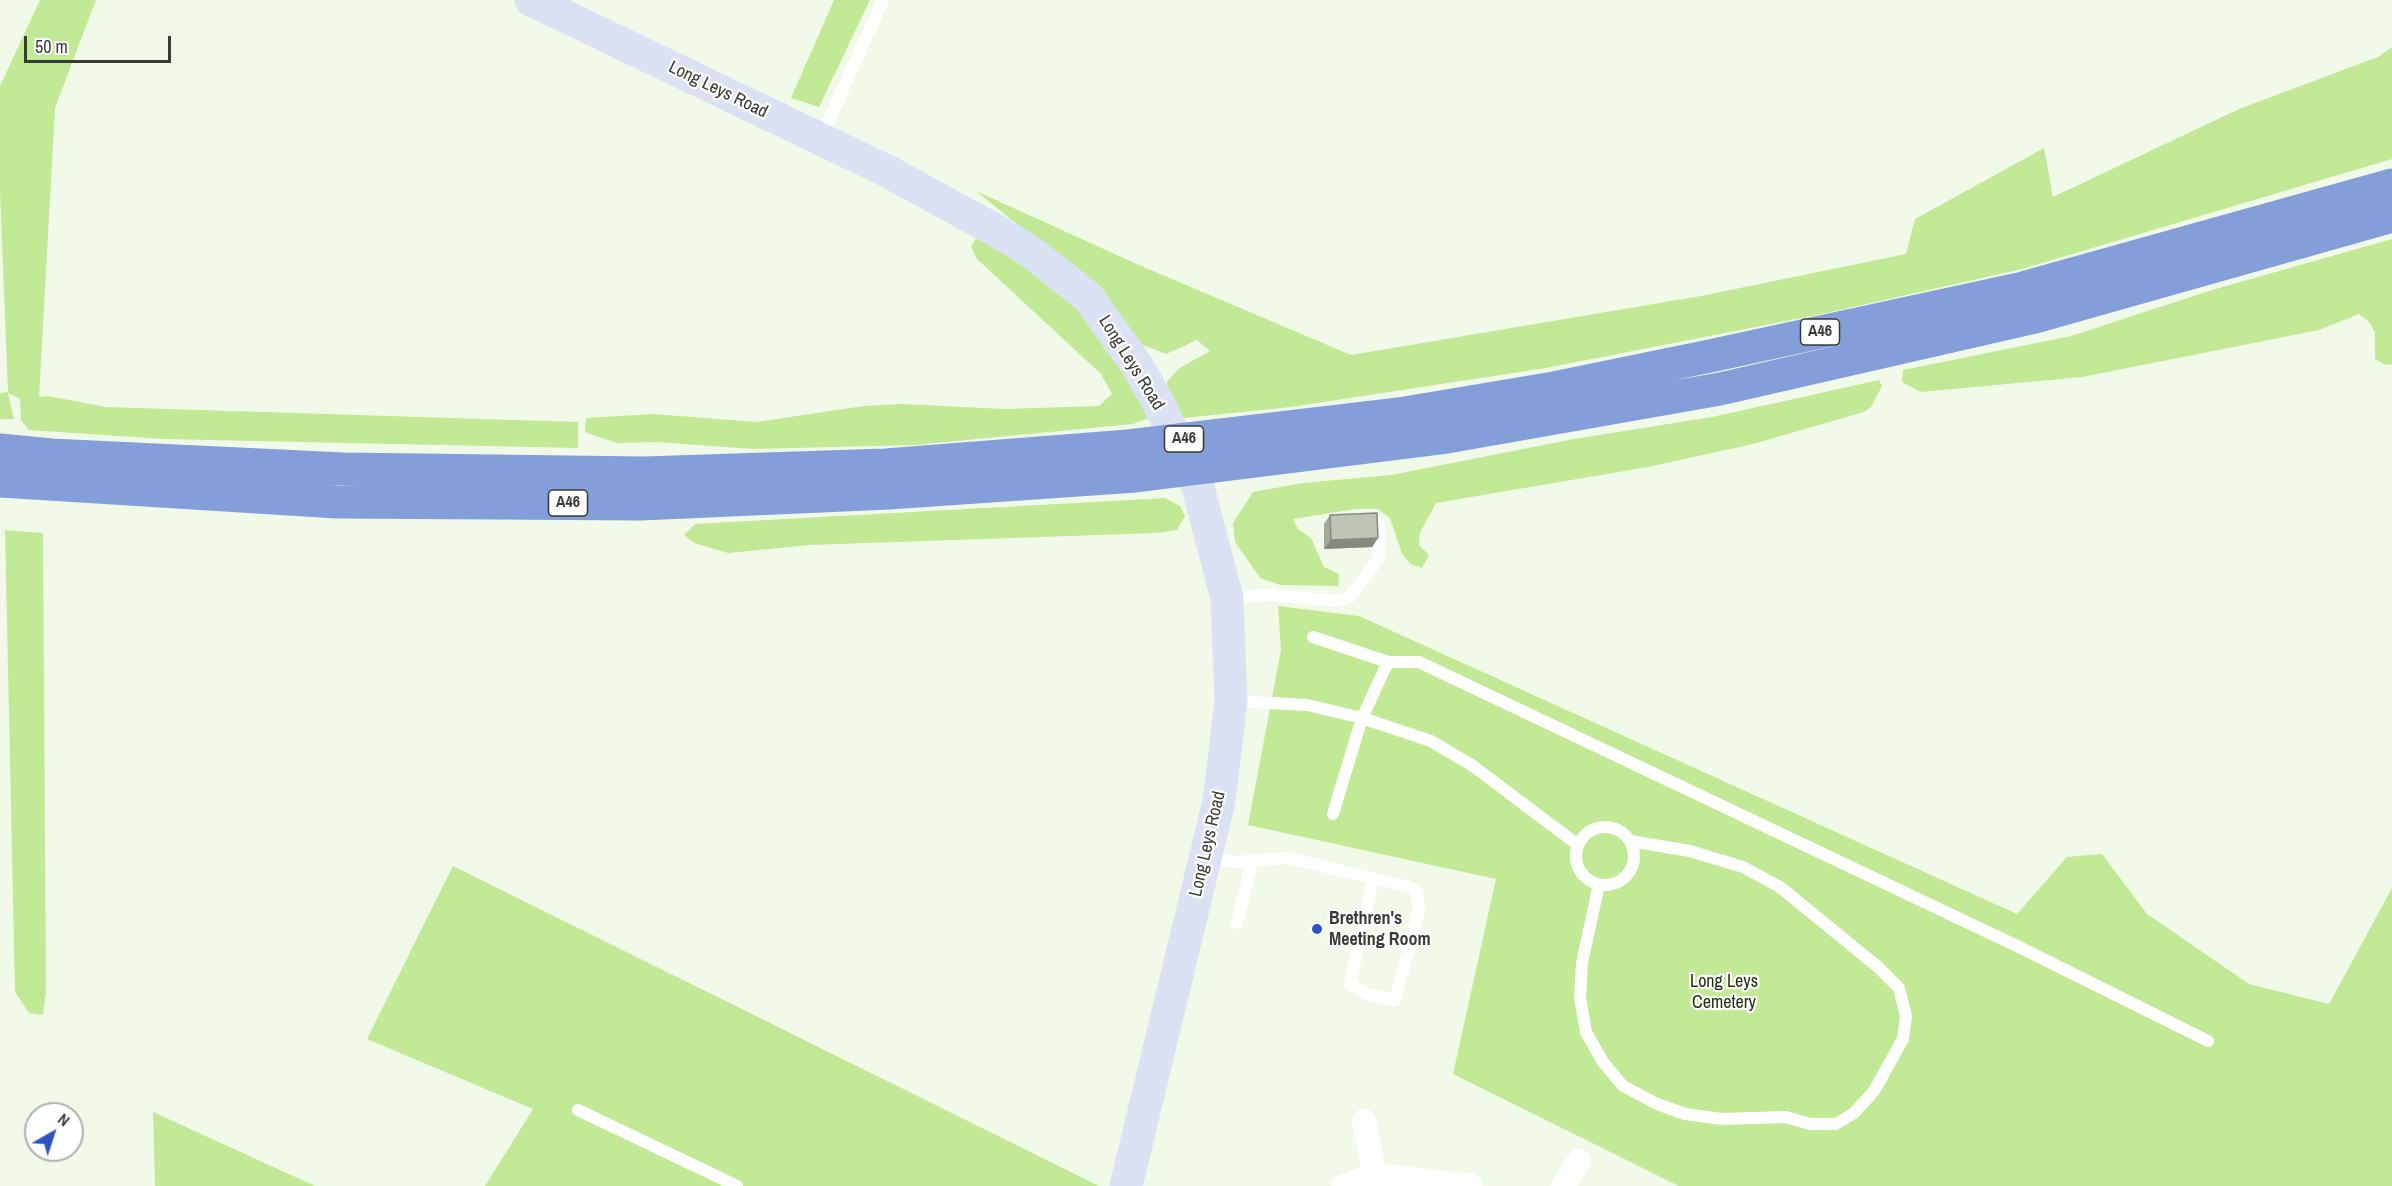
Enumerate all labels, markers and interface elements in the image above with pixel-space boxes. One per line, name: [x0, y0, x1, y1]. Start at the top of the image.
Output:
scale bar: [27, 24, 174, 62]
text: 50 m: [35, 34, 68, 59]
street label: Long Leys Road: [665, 57, 771, 123]
street label: Long Leys Road: [1093, 312, 1169, 414]
road number: A46: [1800, 319, 1840, 345]
road number: A46: [1164, 426, 1204, 452]
road number: A46: [548, 490, 588, 516]
street label: Long Leys Road: [1185, 789, 1231, 899]
place label: Brethren's Meeting Room: [1329, 908, 1431, 950]
marker: Brethren's Meeting Room: [1310, 922, 1324, 936]
park label: Long Leys Cemetery: [1690, 971, 1758, 1014]
north arrow: [24, 1102, 84, 1162]
text: N: [53, 1108, 75, 1131]

